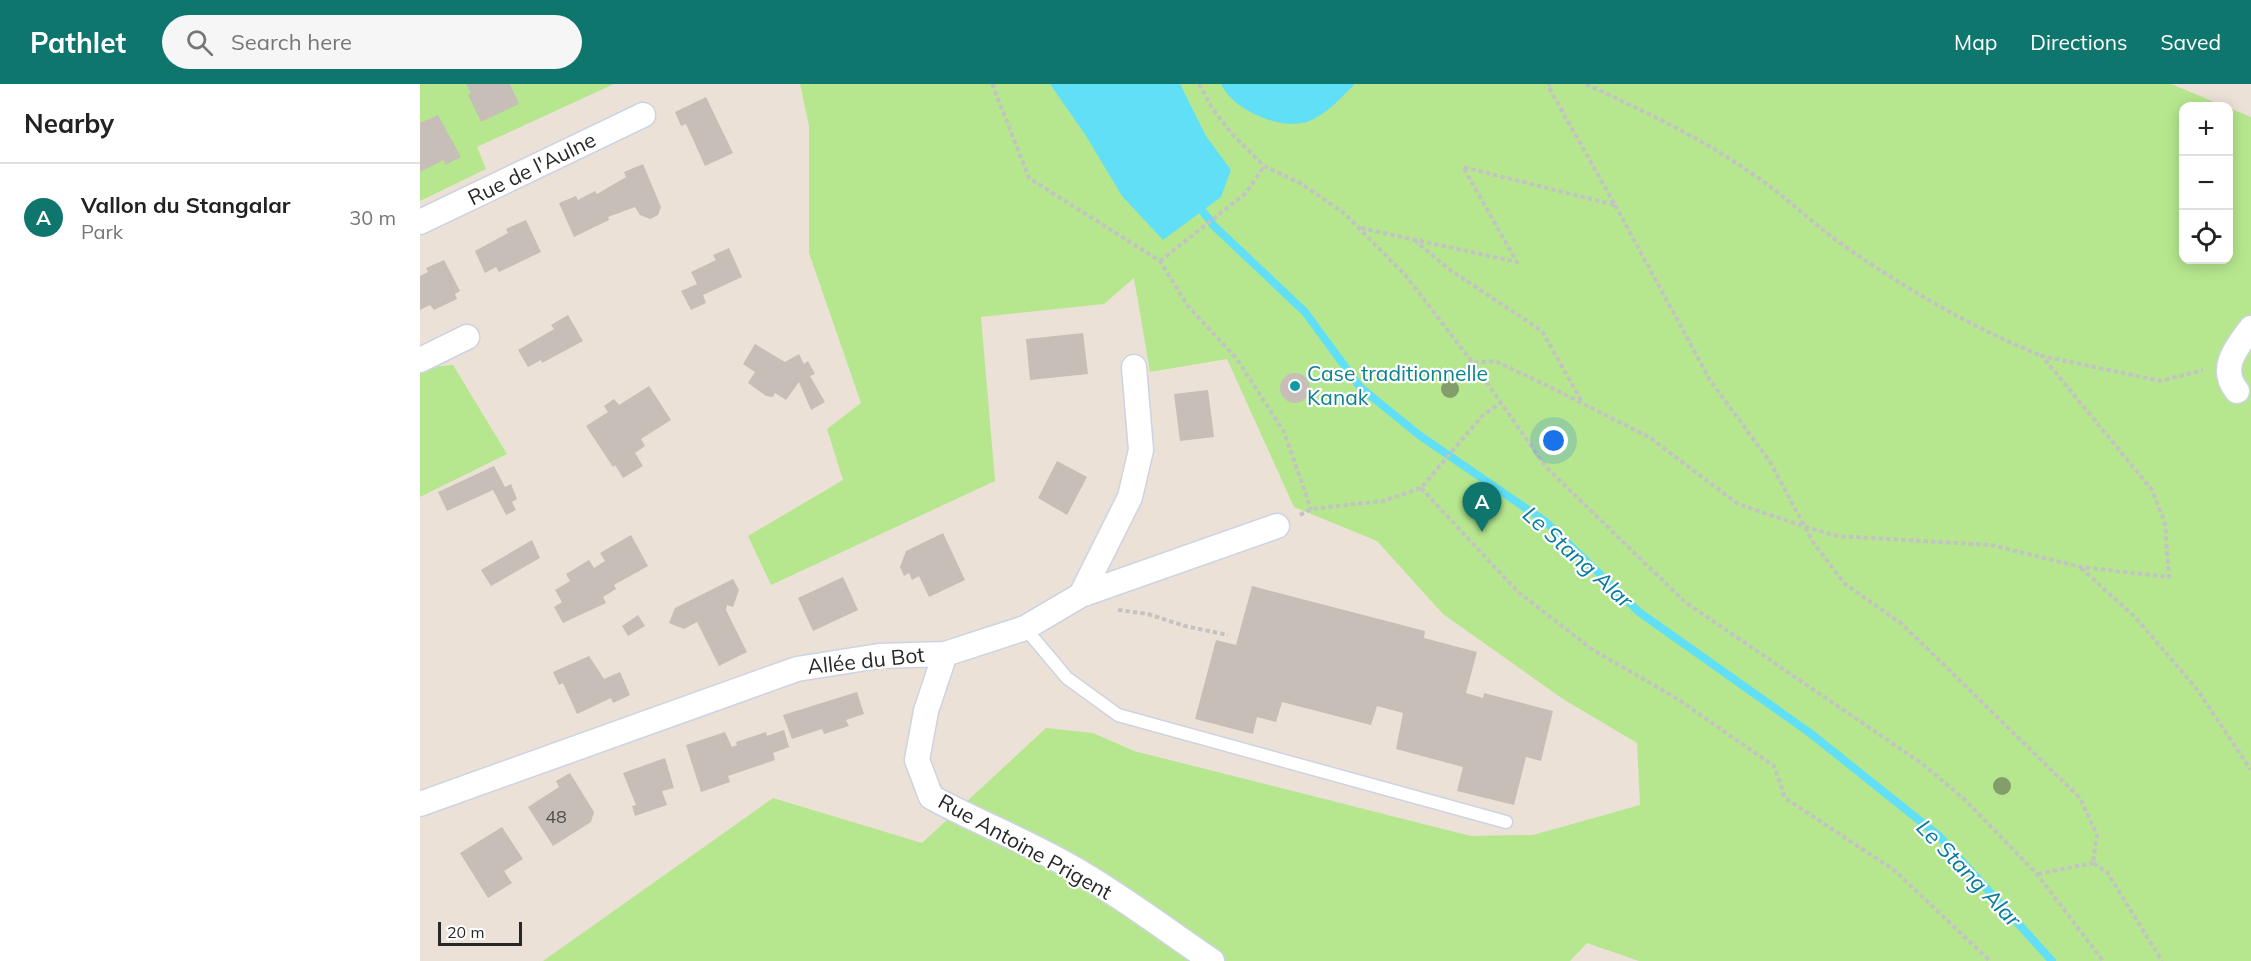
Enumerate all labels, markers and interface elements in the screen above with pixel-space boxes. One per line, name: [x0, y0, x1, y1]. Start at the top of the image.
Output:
search box: [162, 15, 582, 69]
text: Pathlet: [30, 25, 126, 60]
icon: search: [183, 26, 216, 59]
text: Search here: [231, 28, 352, 56]
text: Map: [1954, 29, 1997, 55]
text: Directions: [2030, 29, 2127, 55]
text: Saved: [2160, 29, 2221, 55]
map controls: [2179, 102, 2233, 264]
button: +: [2179, 102, 2233, 156]
text: Nearby: [24, 107, 114, 140]
street label: Rue de l'Aulne: [463, 126, 600, 210]
button: −: [2179, 156, 2233, 210]
text: Vallon du Stangalar: [81, 191, 290, 219]
text: A: [36, 205, 51, 230]
text: 30 m: [349, 205, 396, 230]
button: locate: [2179, 210, 2233, 264]
text: Park: [81, 219, 123, 244]
place label: Case traditionnelle Kanak: [1307, 360, 1488, 410]
marker: Case traditionnelle Kanak: [1288, 379, 1302, 393]
your location: [1539, 426, 1568, 455]
pin: A: [1462, 482, 1502, 532]
water label: Le Stang Alar: [1517, 500, 1640, 614]
street label: Allée du Bot: [806, 641, 926, 679]
street label: Rue Antoine Prigent: [934, 788, 1117, 905]
house number: 48: [545, 805, 567, 828]
water label: Le Stang Alar: [1911, 813, 2028, 933]
scale bar: [438, 919, 522, 946]
text: 20 m: [447, 922, 484, 942]

